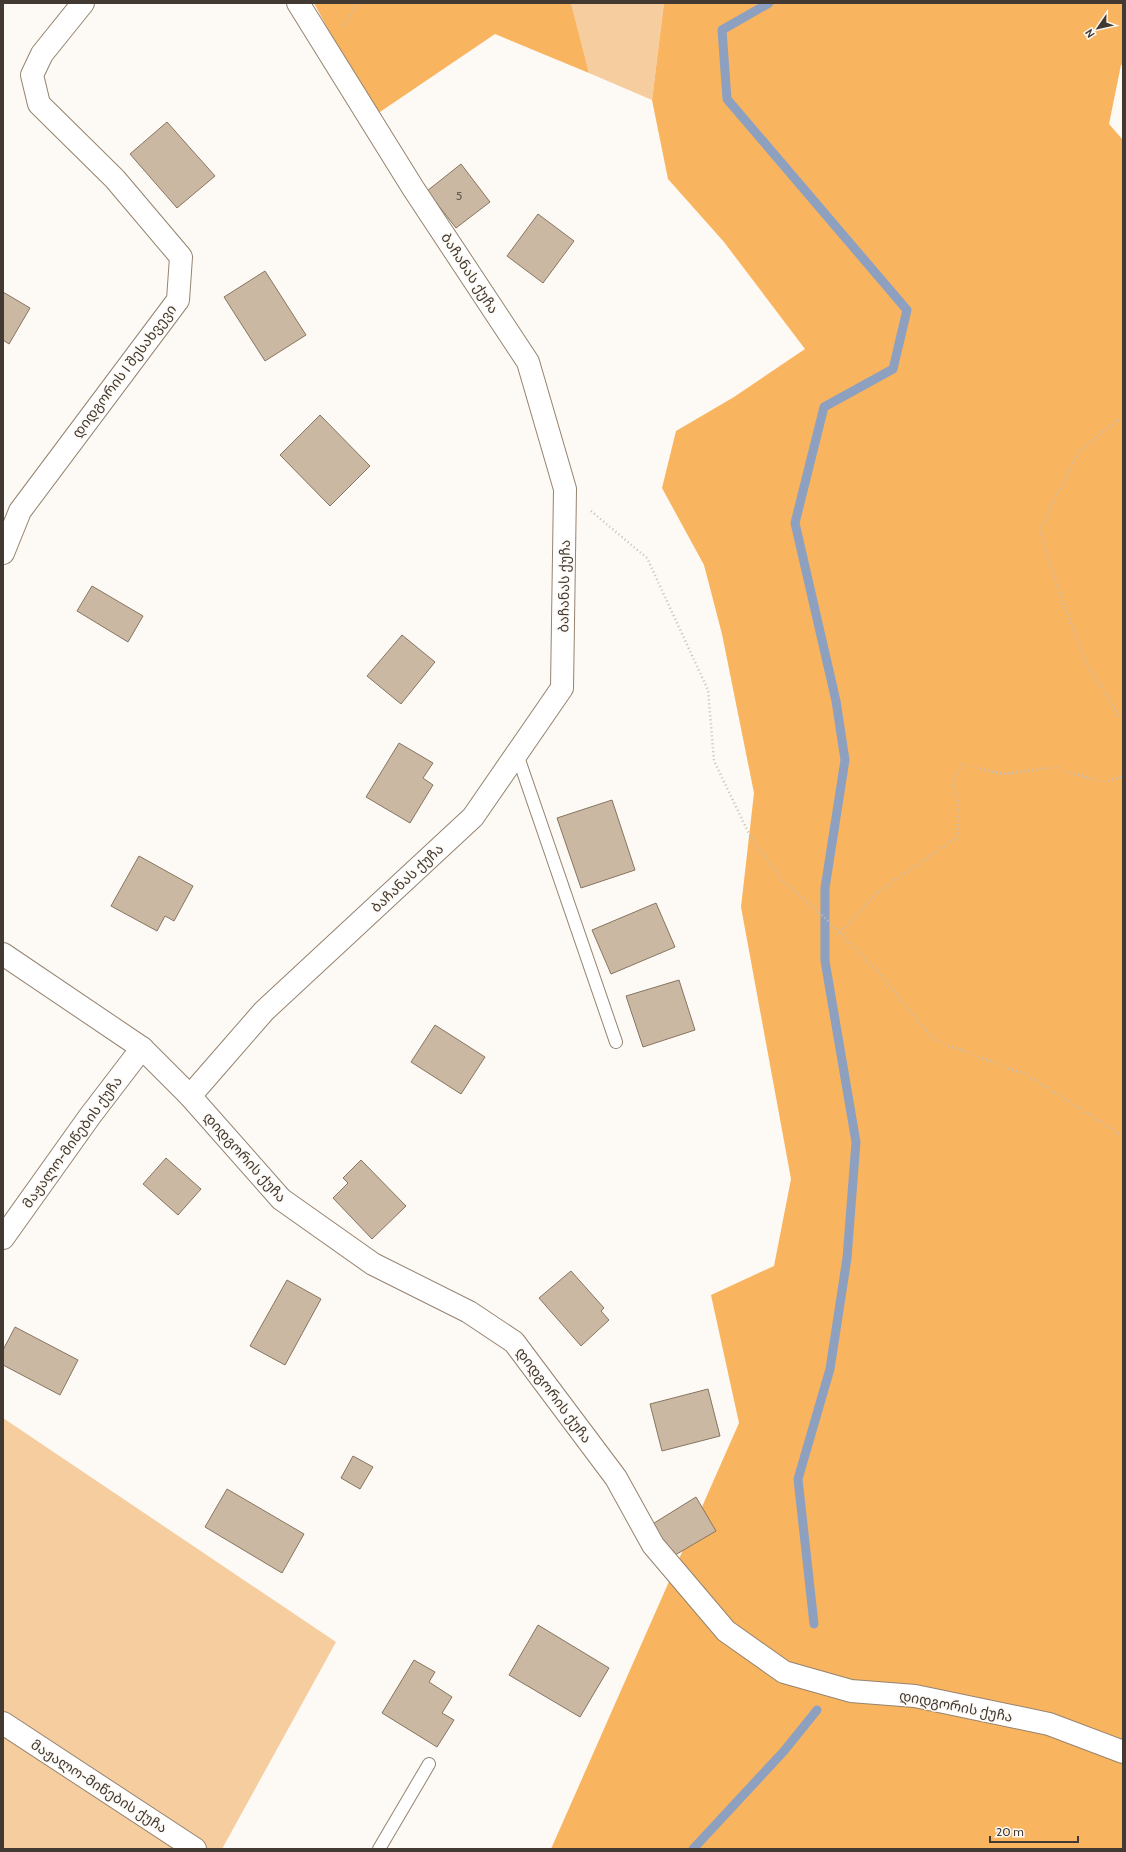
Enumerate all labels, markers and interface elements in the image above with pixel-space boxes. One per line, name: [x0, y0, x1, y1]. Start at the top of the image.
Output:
north arrow: [1078, 8, 1118, 48]
text: N: [1082, 26, 1098, 41]
house number: 5: [456, 188, 462, 203]
street label: ბაჩანას ქუჩა: [437, 229, 503, 317]
street label: დიდგორის I შესახვევი: [68, 301, 180, 441]
street label: ბაჩანას ქუჩა: [554, 540, 574, 632]
street label: ბაჩანას ქუჩა: [367, 840, 447, 916]
street label: მაჟალო-მიწების ქუჩა: [18, 1073, 126, 1211]
street label: დიდგორის ქუჩა: [200, 1108, 290, 1206]
street label: დიდგორის ქუჩა: [512, 1344, 596, 1446]
street label: დიდგორის ქუჩა: [898, 1686, 1014, 1726]
street label: მაჟალო-მიწების ქუჩა: [28, 1735, 170, 1837]
scale bar: [990, 1818, 1078, 1844]
text: 20 m: [996, 1824, 1024, 1839]

